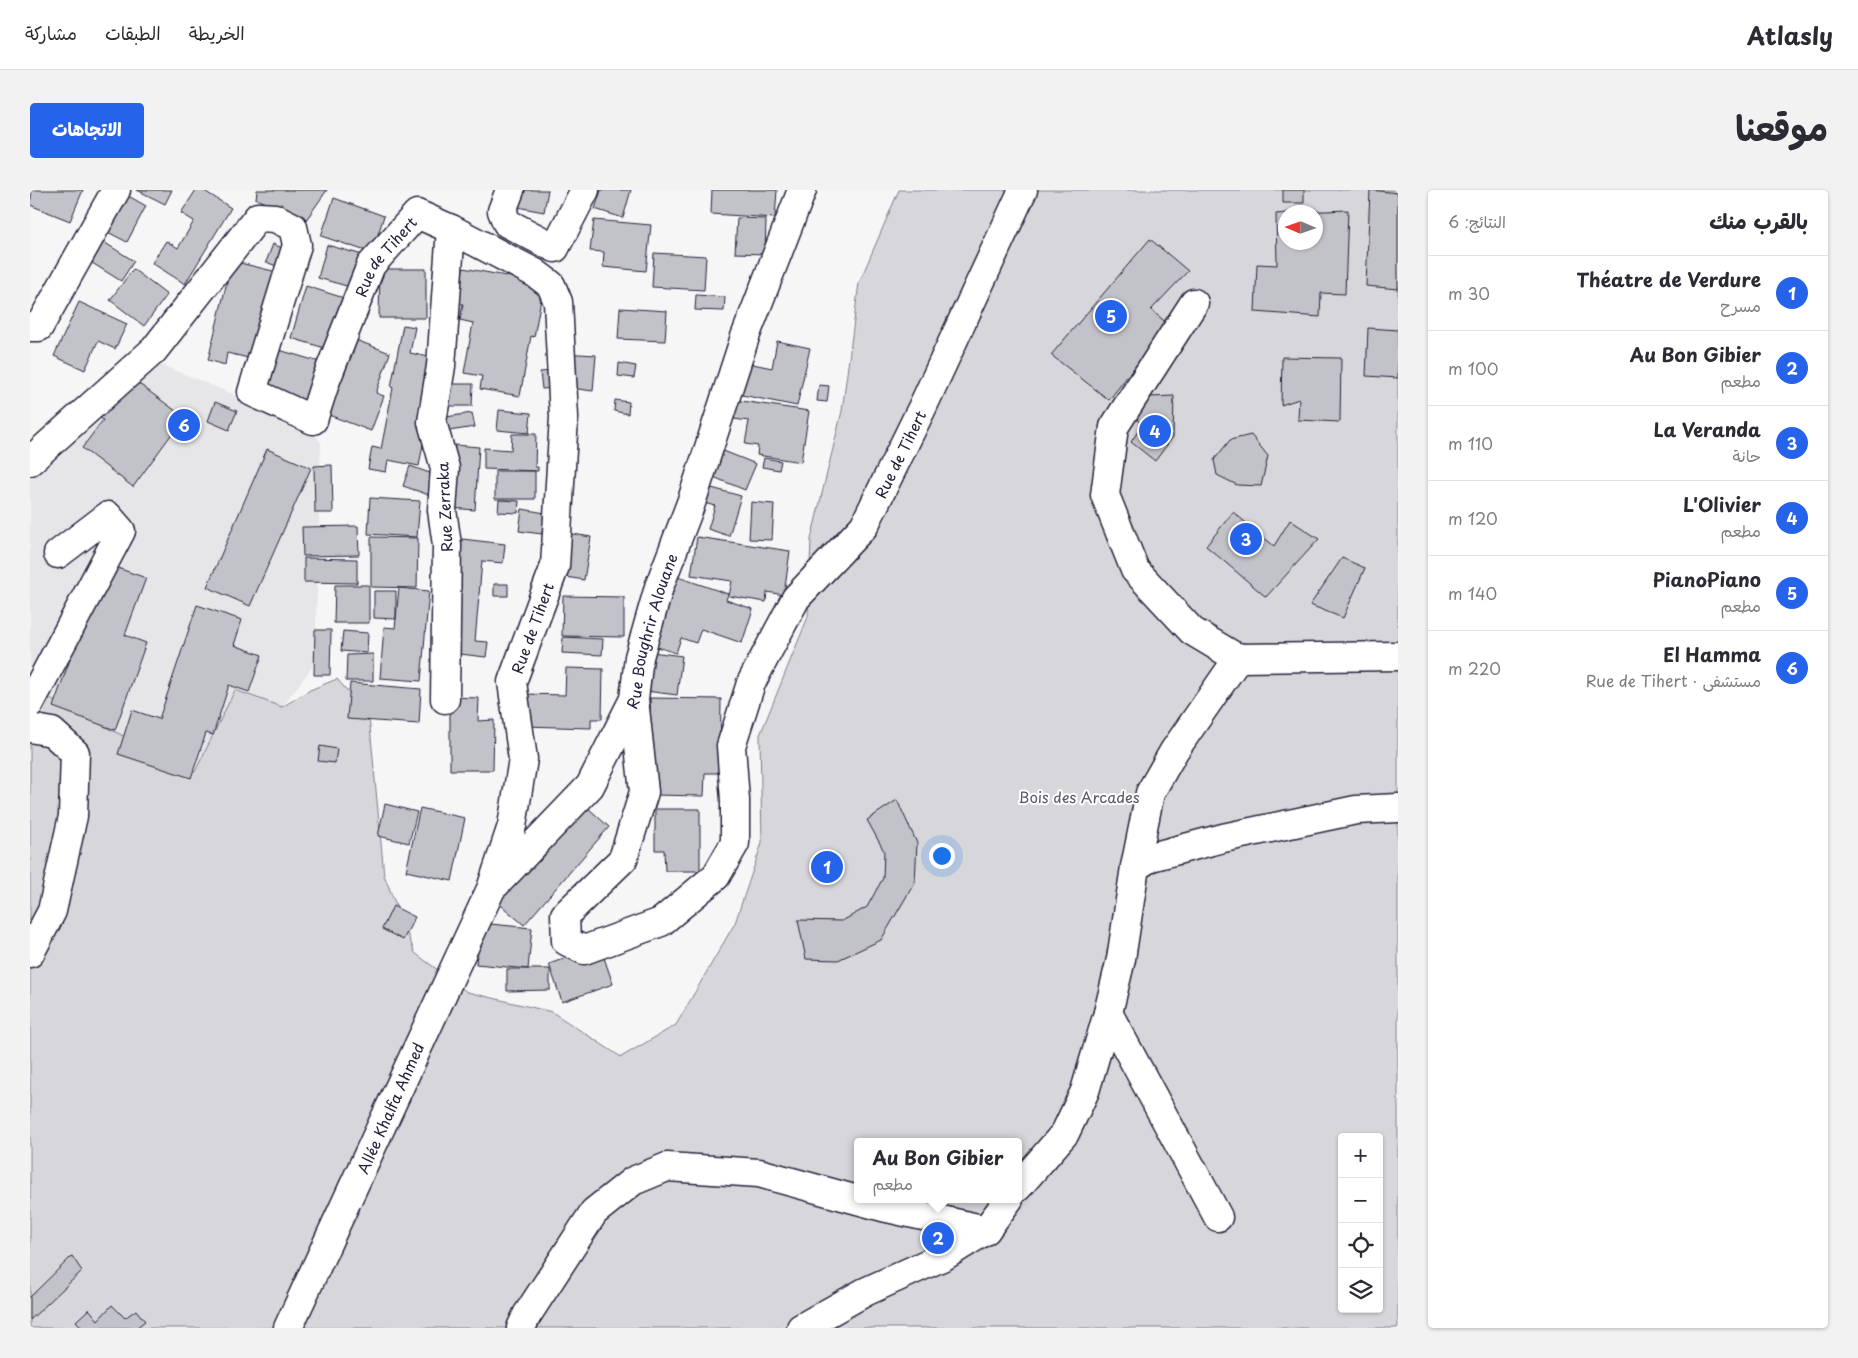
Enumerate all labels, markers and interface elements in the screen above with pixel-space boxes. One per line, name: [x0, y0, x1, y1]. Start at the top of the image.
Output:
text: Atlasly: [1747, 17, 1833, 53]
text: مشاركة: [25, 19, 77, 46]
text: الطبقات: [105, 19, 161, 46]
text: الخريطة: [189, 19, 245, 46]
text: موقعنا: [1735, 100, 1828, 153]
button: الاتجاهات: [30, 103, 144, 158]
text: بالقرب منك: [1709, 204, 1808, 236]
north arrow: [1278, 205, 1323, 250]
text: النتائج: 6: [1448, 209, 1506, 233]
street label: Rue de Tihert: [348, 211, 421, 300]
text: Théatre de Verdure: [1577, 265, 1761, 293]
text: 30 m: [1448, 281, 1490, 305]
text: 1: [1788, 281, 1796, 305]
text: مسرح: [1720, 293, 1761, 317]
pin: 5: [1095, 297, 1127, 335]
text: Au Bon Gibier: [1630, 340, 1761, 368]
text: 100 m: [1448, 356, 1498, 380]
text: 2: [1786, 356, 1798, 380]
text: مطعم: [1721, 368, 1761, 392]
pin: 6: [168, 406, 200, 444]
street label: Rue de Tihert: [868, 406, 931, 502]
pin: 4: [1139, 412, 1171, 450]
text: La Veranda: [1653, 415, 1761, 443]
text: 110 m: [1448, 431, 1493, 455]
text: 3: [1787, 431, 1797, 455]
text: حانة: [1733, 443, 1761, 467]
street label: Rue Zerraka: [430, 461, 458, 553]
text: L'Olivier: [1683, 490, 1761, 518]
text: 120 m: [1448, 506, 1498, 530]
text: 4: [1787, 506, 1797, 530]
text: مطعم: [1721, 518, 1761, 542]
pin: 3: [1230, 520, 1262, 558]
street label: Rue Boughrir Alouane: [620, 550, 682, 712]
text: PianoPiano: [1653, 565, 1761, 593]
street label: Rue de Tihert: [505, 579, 559, 677]
text: 140 m: [1448, 581, 1497, 605]
text: 5: [1787, 581, 1797, 605]
text: مطعم: [1721, 593, 1761, 617]
text: El Hamma: [1663, 640, 1761, 668]
text: 220 m: [1448, 656, 1501, 680]
text: 6: [1786, 656, 1798, 680]
text: مستشفى · Rue de Tihert: [1586, 668, 1761, 692]
park label: Bois des Arcades: [1018, 785, 1140, 808]
your location: [929, 843, 955, 869]
pin: 1: [811, 848, 843, 886]
street label: Allée Khalfa Ahmed: [351, 1039, 429, 1177]
map controls: [1338, 1133, 1383, 1313]
button: +: [1338, 1133, 1383, 1178]
popup: [854, 1138, 1022, 1203]
text: Au Bon Gibier: [872, 1143, 1004, 1171]
text: مطعم: [872, 1171, 913, 1195]
button: −: [1338, 1178, 1383, 1223]
pin: 2: [922, 1219, 954, 1257]
button: locate: [1338, 1223, 1383, 1268]
button: layers: [1338, 1268, 1383, 1313]

